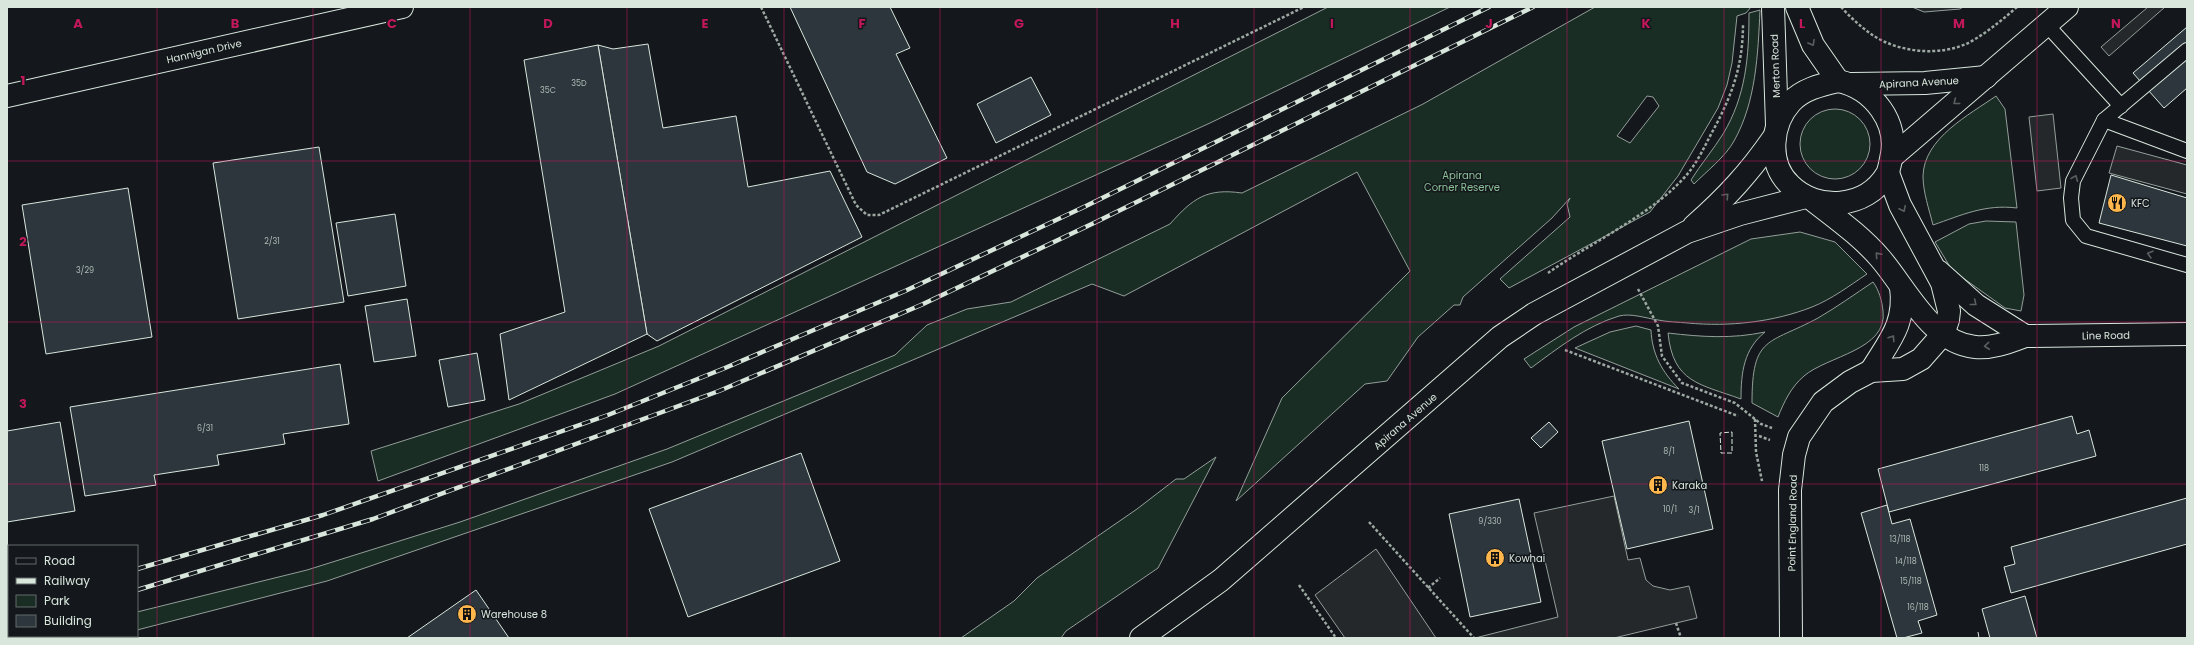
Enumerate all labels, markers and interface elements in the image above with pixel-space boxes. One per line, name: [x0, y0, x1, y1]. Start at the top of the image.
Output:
text: A: [73, 14, 83, 33]
text: B: [231, 14, 240, 33]
text: C: [387, 14, 397, 33]
text: D: [543, 14, 553, 33]
text: E: [701, 14, 709, 33]
text: F: [858, 14, 866, 33]
text: G: [1014, 14, 1024, 33]
text: H: [1170, 14, 1180, 33]
text: I: [1330, 14, 1334, 33]
text: J: [1485, 14, 1493, 33]
text: K: [1641, 14, 1651, 33]
text: L: [1799, 14, 1805, 33]
text: M: [1953, 14, 1965, 33]
text: N: [2111, 14, 2121, 33]
street label: Merton Road: [1767, 34, 1784, 98]
street label: Hannigan Drive: [165, 36, 243, 67]
one-way arrow: [1808, 39, 1815, 46]
text: 1: [21, 71, 25, 90]
street label: Apirana Avenue: [1879, 73, 1959, 92]
house number: 35D: [571, 78, 587, 89]
house number: 35C: [540, 85, 556, 96]
one-way arrow: [1954, 98, 1961, 105]
park label: Apirana Corner Reserve: [1424, 168, 1500, 195]
one-way arrow: [2070, 174, 2078, 181]
restaurant icon: KFC: [2106, 192, 2128, 214]
one-way arrow: [1721, 193, 1729, 201]
place label: KFC: [2131, 196, 2150, 211]
one-way arrow: [1898, 205, 1906, 212]
text: 2: [19, 232, 27, 251]
house number: 2/31: [264, 236, 280, 247]
one-way arrow: [2146, 250, 2153, 259]
one-way arrow: [1876, 253, 1883, 260]
house number: 3/29: [76, 265, 94, 276]
one-way arrow: [1970, 298, 1977, 305]
street label: Line Road: [2082, 328, 2130, 343]
one-way arrow: [1887, 335, 1895, 342]
one-way arrow: [1984, 342, 1990, 351]
street label: Apirana Avenue: [1370, 390, 1440, 453]
text: 3: [19, 394, 27, 413]
house number: 6/31: [197, 423, 213, 434]
house number: 8/1: [1663, 446, 1675, 457]
house number: 118: [1979, 463, 1989, 474]
building icon: Karaka: [1647, 474, 1669, 496]
street label: Point England Road: [1784, 475, 1801, 571]
place label: Karaka: [1672, 478, 1707, 493]
house number: 10/1: [1663, 504, 1677, 515]
house number: 3/1: [1688, 505, 1700, 516]
house number: 9/330: [1478, 516, 1502, 527]
house number: 13/118: [1889, 534, 1911, 545]
legend: [8, 545, 138, 637]
building icon: Kowhai: [1484, 547, 1506, 569]
place label: Kowhai: [1509, 551, 1545, 566]
text: Road: [44, 552, 75, 569]
house number: 14/118: [1895, 556, 1917, 567]
text: Railway: [44, 572, 90, 589]
house number: 15/118: [1900, 576, 1922, 587]
text: Park: [44, 592, 71, 609]
house number: 16/118: [1907, 602, 1929, 613]
building icon: Warehouse 8: [456, 603, 478, 625]
place label: Warehouse 8: [481, 607, 547, 622]
text: Building: [44, 612, 92, 629]

